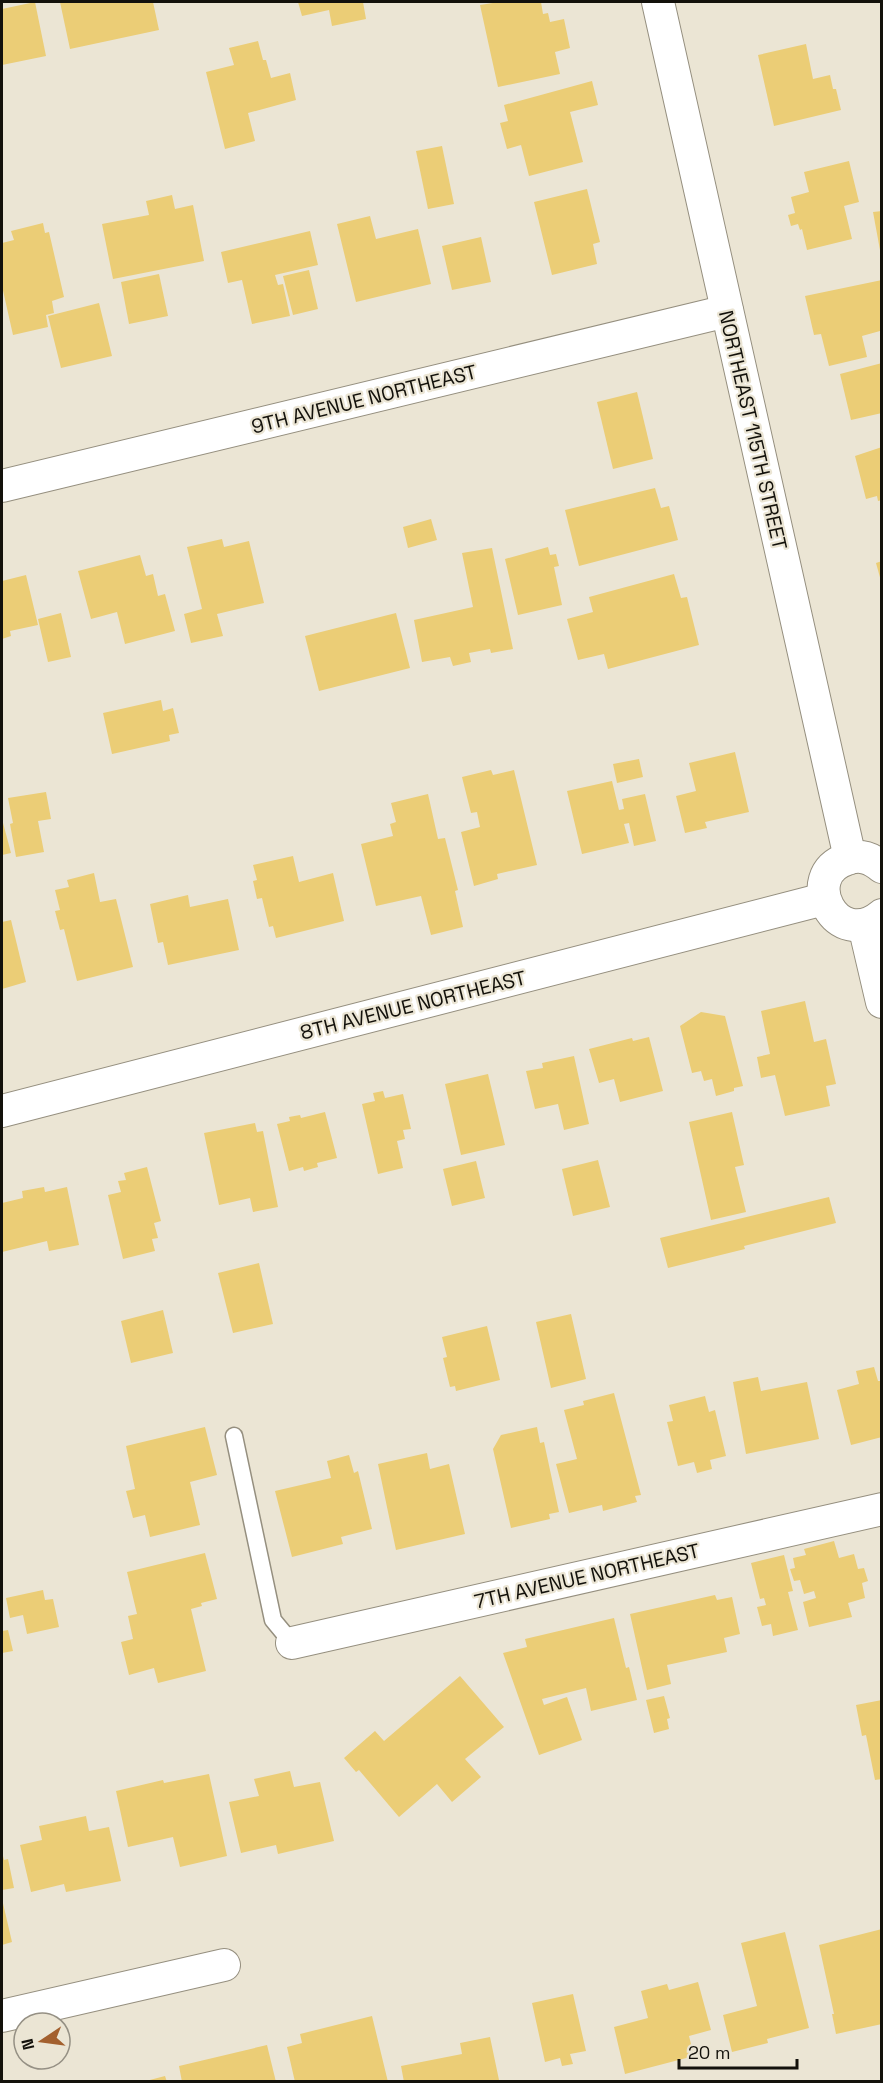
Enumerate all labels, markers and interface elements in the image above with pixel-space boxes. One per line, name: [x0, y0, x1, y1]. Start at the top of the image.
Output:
street label: NORTHEAST 115TH STREET: [713, 308, 793, 552]
street label: 9TH AVENUE NORTHEAST: [249, 358, 480, 440]
street label: 8TH AVENUE NORTHEAST: [297, 964, 529, 1046]
street label: 7TH AVENUE NORTHEAST: [472, 1537, 702, 1615]
north arrow: [12, 2011, 72, 2071]
scale bar: [679, 2032, 798, 2070]
text: N: [16, 2037, 39, 2052]
text: 20 m: [688, 2041, 731, 2064]

